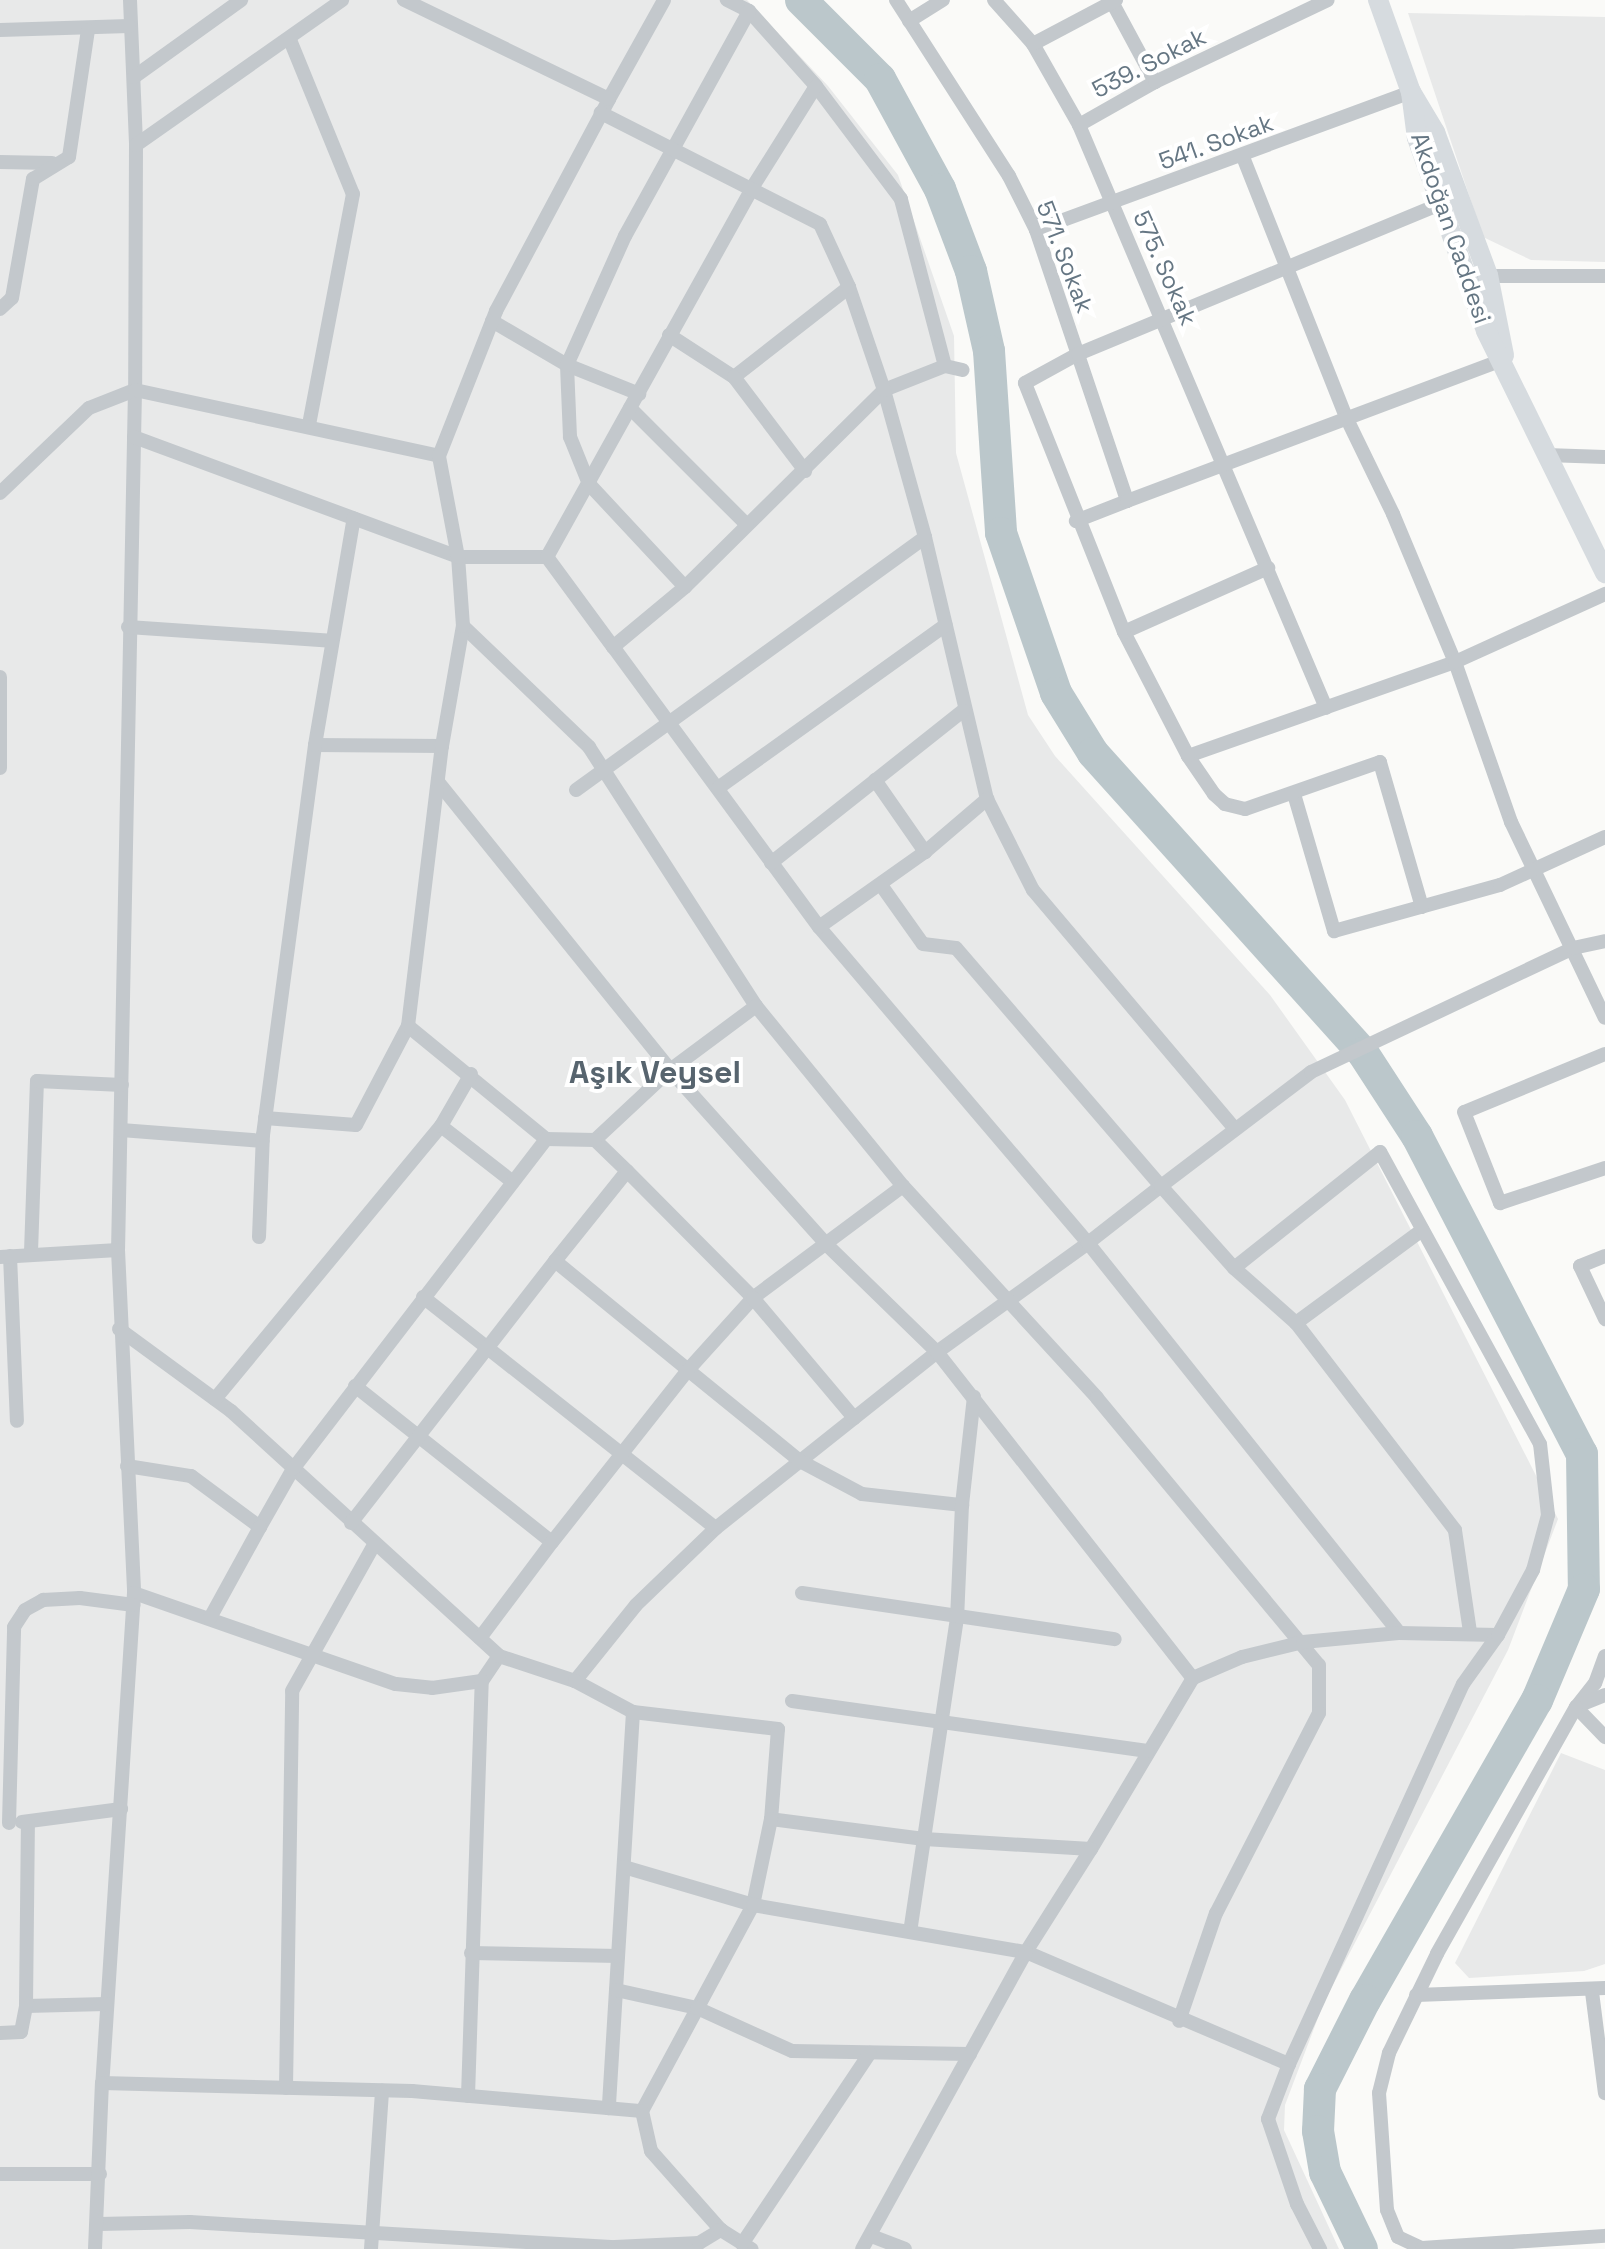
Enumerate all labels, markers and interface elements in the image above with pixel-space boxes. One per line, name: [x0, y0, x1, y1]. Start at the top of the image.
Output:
street label: 539. Sokak: [1087, 22, 1211, 104]
street label: 541. Sokak: [1155, 108, 1277, 176]
street label: Akdoğan Caddesi: [1405, 129, 1497, 327]
street label: 571. Sokak: [1030, 197, 1100, 317]
street label: 575. Sokak: [1127, 206, 1203, 330]
district label: Aşık Veysel: [569, 1053, 741, 1091]

